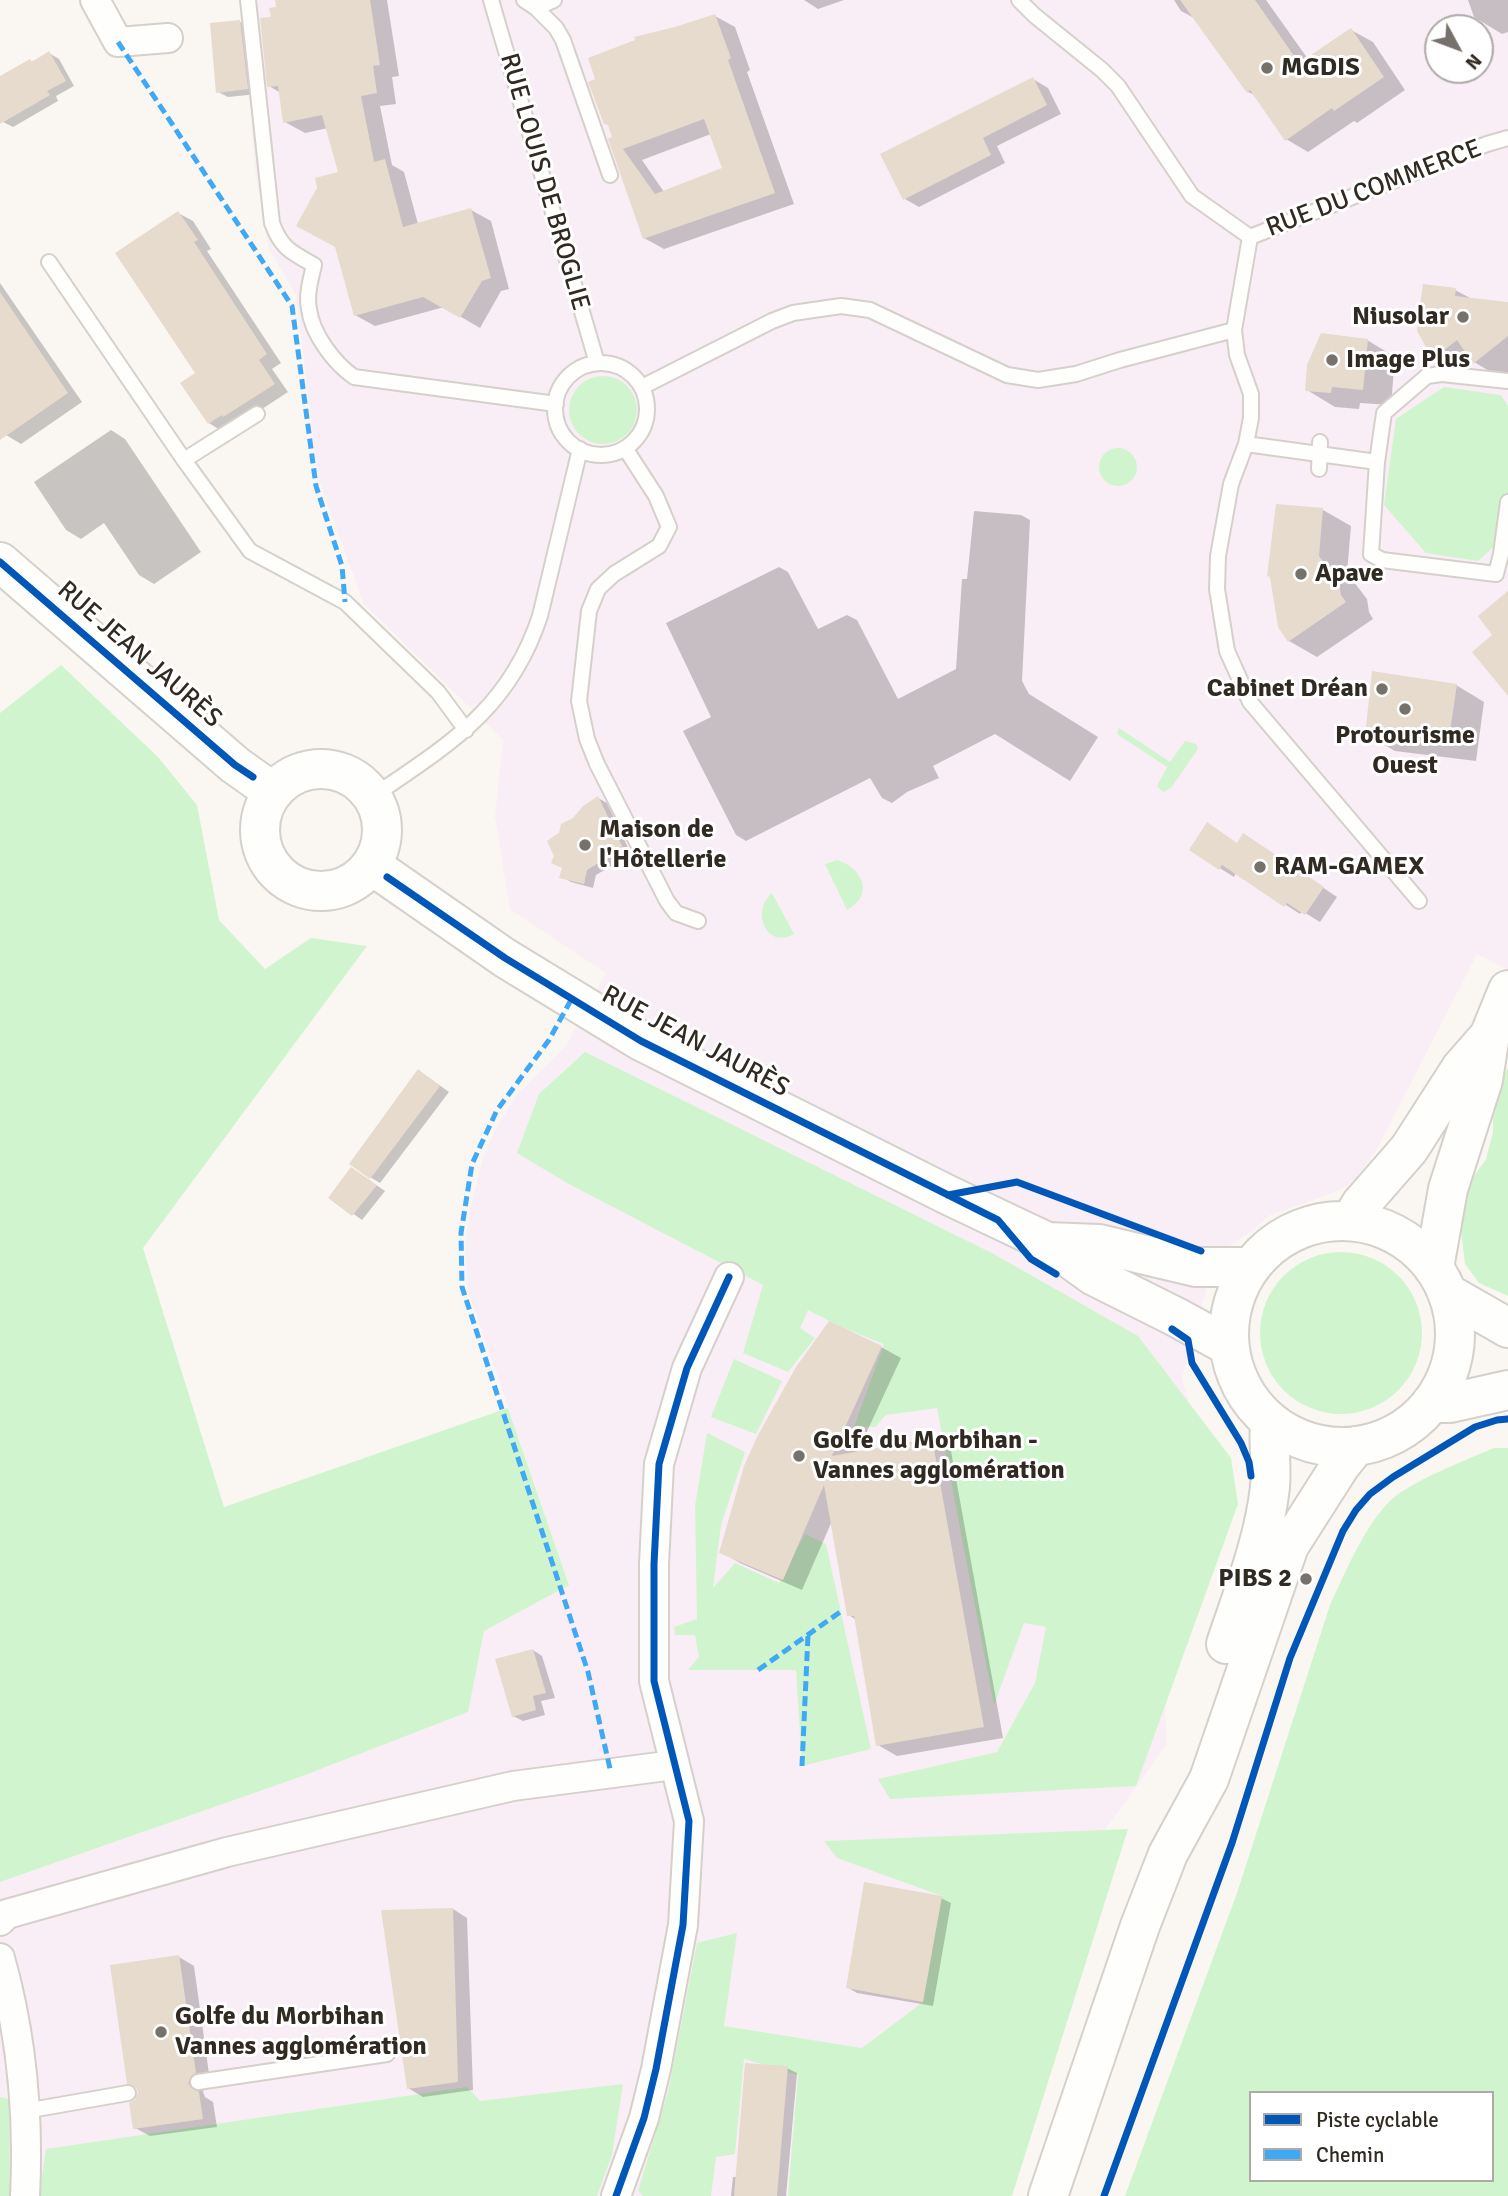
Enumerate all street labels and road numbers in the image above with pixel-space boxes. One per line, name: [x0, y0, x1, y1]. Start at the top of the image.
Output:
street label: RUE LOUIS DE BROGLIE: [492, 50, 596, 314]
street label: RUE DU COMMERCE: [1262, 134, 1486, 244]
street label: RUE JEAN JAURÈS: [50, 575, 228, 735]
street label: RUE JEAN JAURÈS: [596, 980, 794, 1104]

